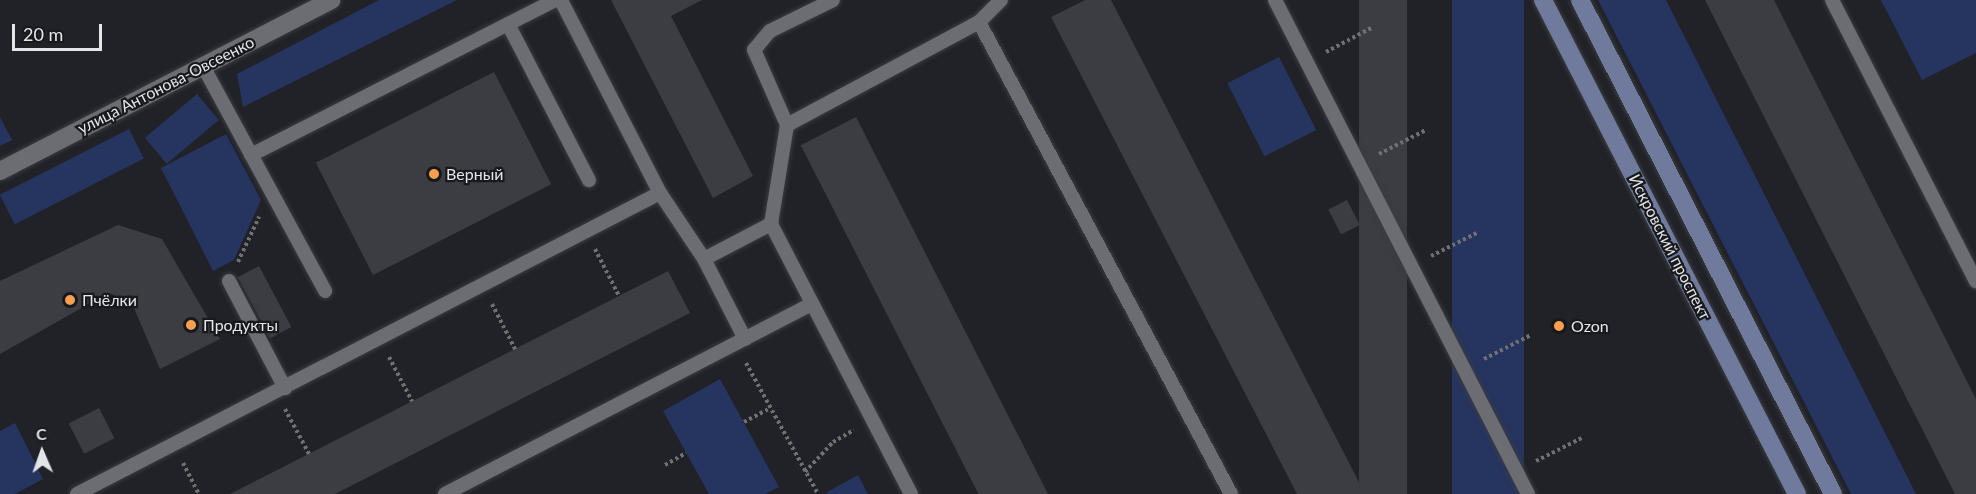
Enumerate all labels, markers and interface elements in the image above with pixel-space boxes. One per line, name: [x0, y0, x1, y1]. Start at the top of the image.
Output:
scale bar: [15, 12, 105, 50]
text: 20 m: [23, 23, 63, 45]
street label: улица Антонова-Овсеенко: [75, 32, 257, 138]
place label: Верный: [446, 164, 503, 184]
marker: Верный: [427, 167, 441, 181]
street label: Искровский проспект: [1625, 171, 1715, 323]
place label: Пчёлки: [82, 290, 137, 310]
marker: Пчёлки: [63, 293, 77, 307]
place label: Продукты: [203, 315, 278, 335]
place label: Ozon: [1571, 316, 1609, 336]
marker: Продукты: [184, 318, 198, 332]
marker: Ozon: [1552, 319, 1566, 333]
north arrow: [12, 422, 72, 482]
text: С: [36, 424, 47, 443]

